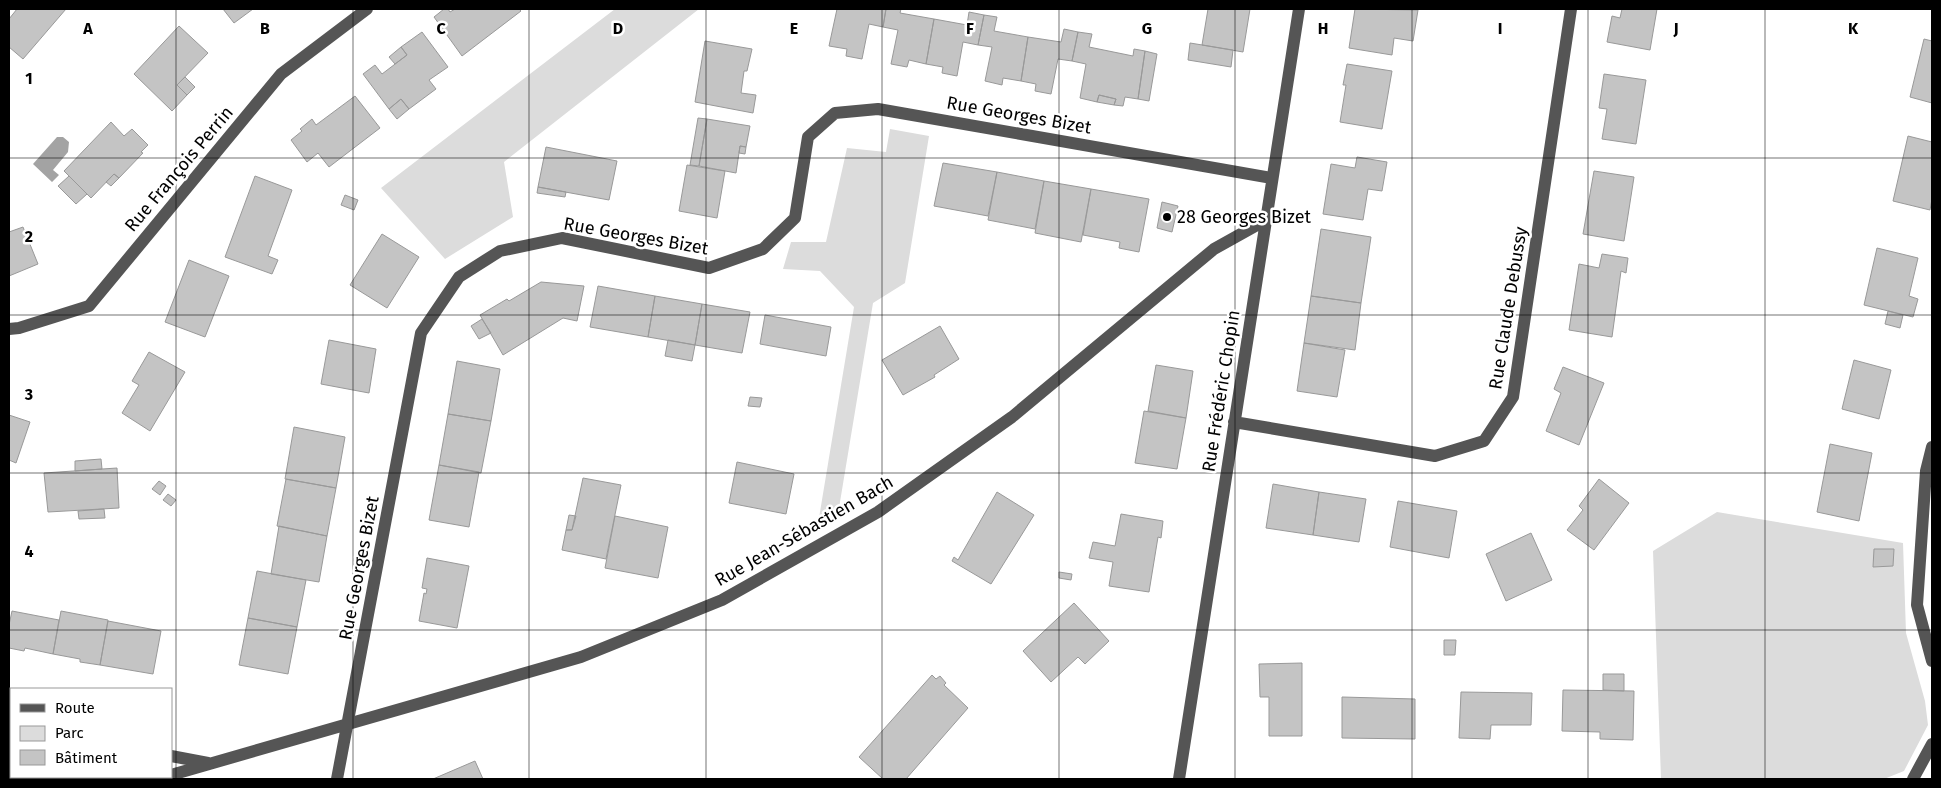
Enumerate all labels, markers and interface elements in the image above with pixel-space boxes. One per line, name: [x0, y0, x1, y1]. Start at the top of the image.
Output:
text: A: [82, 19, 93, 38]
text: B: [260, 19, 270, 38]
text: C: [436, 19, 446, 38]
text: D: [613, 19, 623, 38]
text: E: [790, 19, 798, 38]
text: F: [966, 19, 974, 38]
text: G: [1142, 19, 1152, 38]
text: H: [1318, 19, 1328, 38]
text: I: [1498, 19, 1502, 38]
text: J: [1672, 19, 1679, 38]
text: K: [1848, 19, 1859, 38]
text: 1: [25, 69, 33, 88]
street label: Rue Georges Bizet: [945, 91, 1094, 139]
street label: Rue François Perrin: [120, 102, 238, 236]
place label: 28 Georges Bizet: [1177, 206, 1312, 228]
marker: 28 Georges Bizet: [1161, 211, 1173, 223]
street label: Rue Georges Bizet: [562, 212, 711, 260]
street label: Rue Claude Debussy: [1484, 225, 1532, 391]
text: 2: [25, 227, 33, 246]
street label: Rue Frédéric Chopin: [1197, 308, 1245, 474]
text: 3: [24, 385, 33, 404]
street label: Rue Jean-Sébastien Bach: [711, 471, 897, 591]
street label: Rue Georges Bizet: [334, 494, 384, 642]
text: 4: [24, 542, 34, 561]
legend: [10, 688, 172, 778]
text: Route: [55, 699, 95, 717]
text: Parc: [55, 724, 84, 742]
text: Bâtiment: [55, 749, 118, 767]

